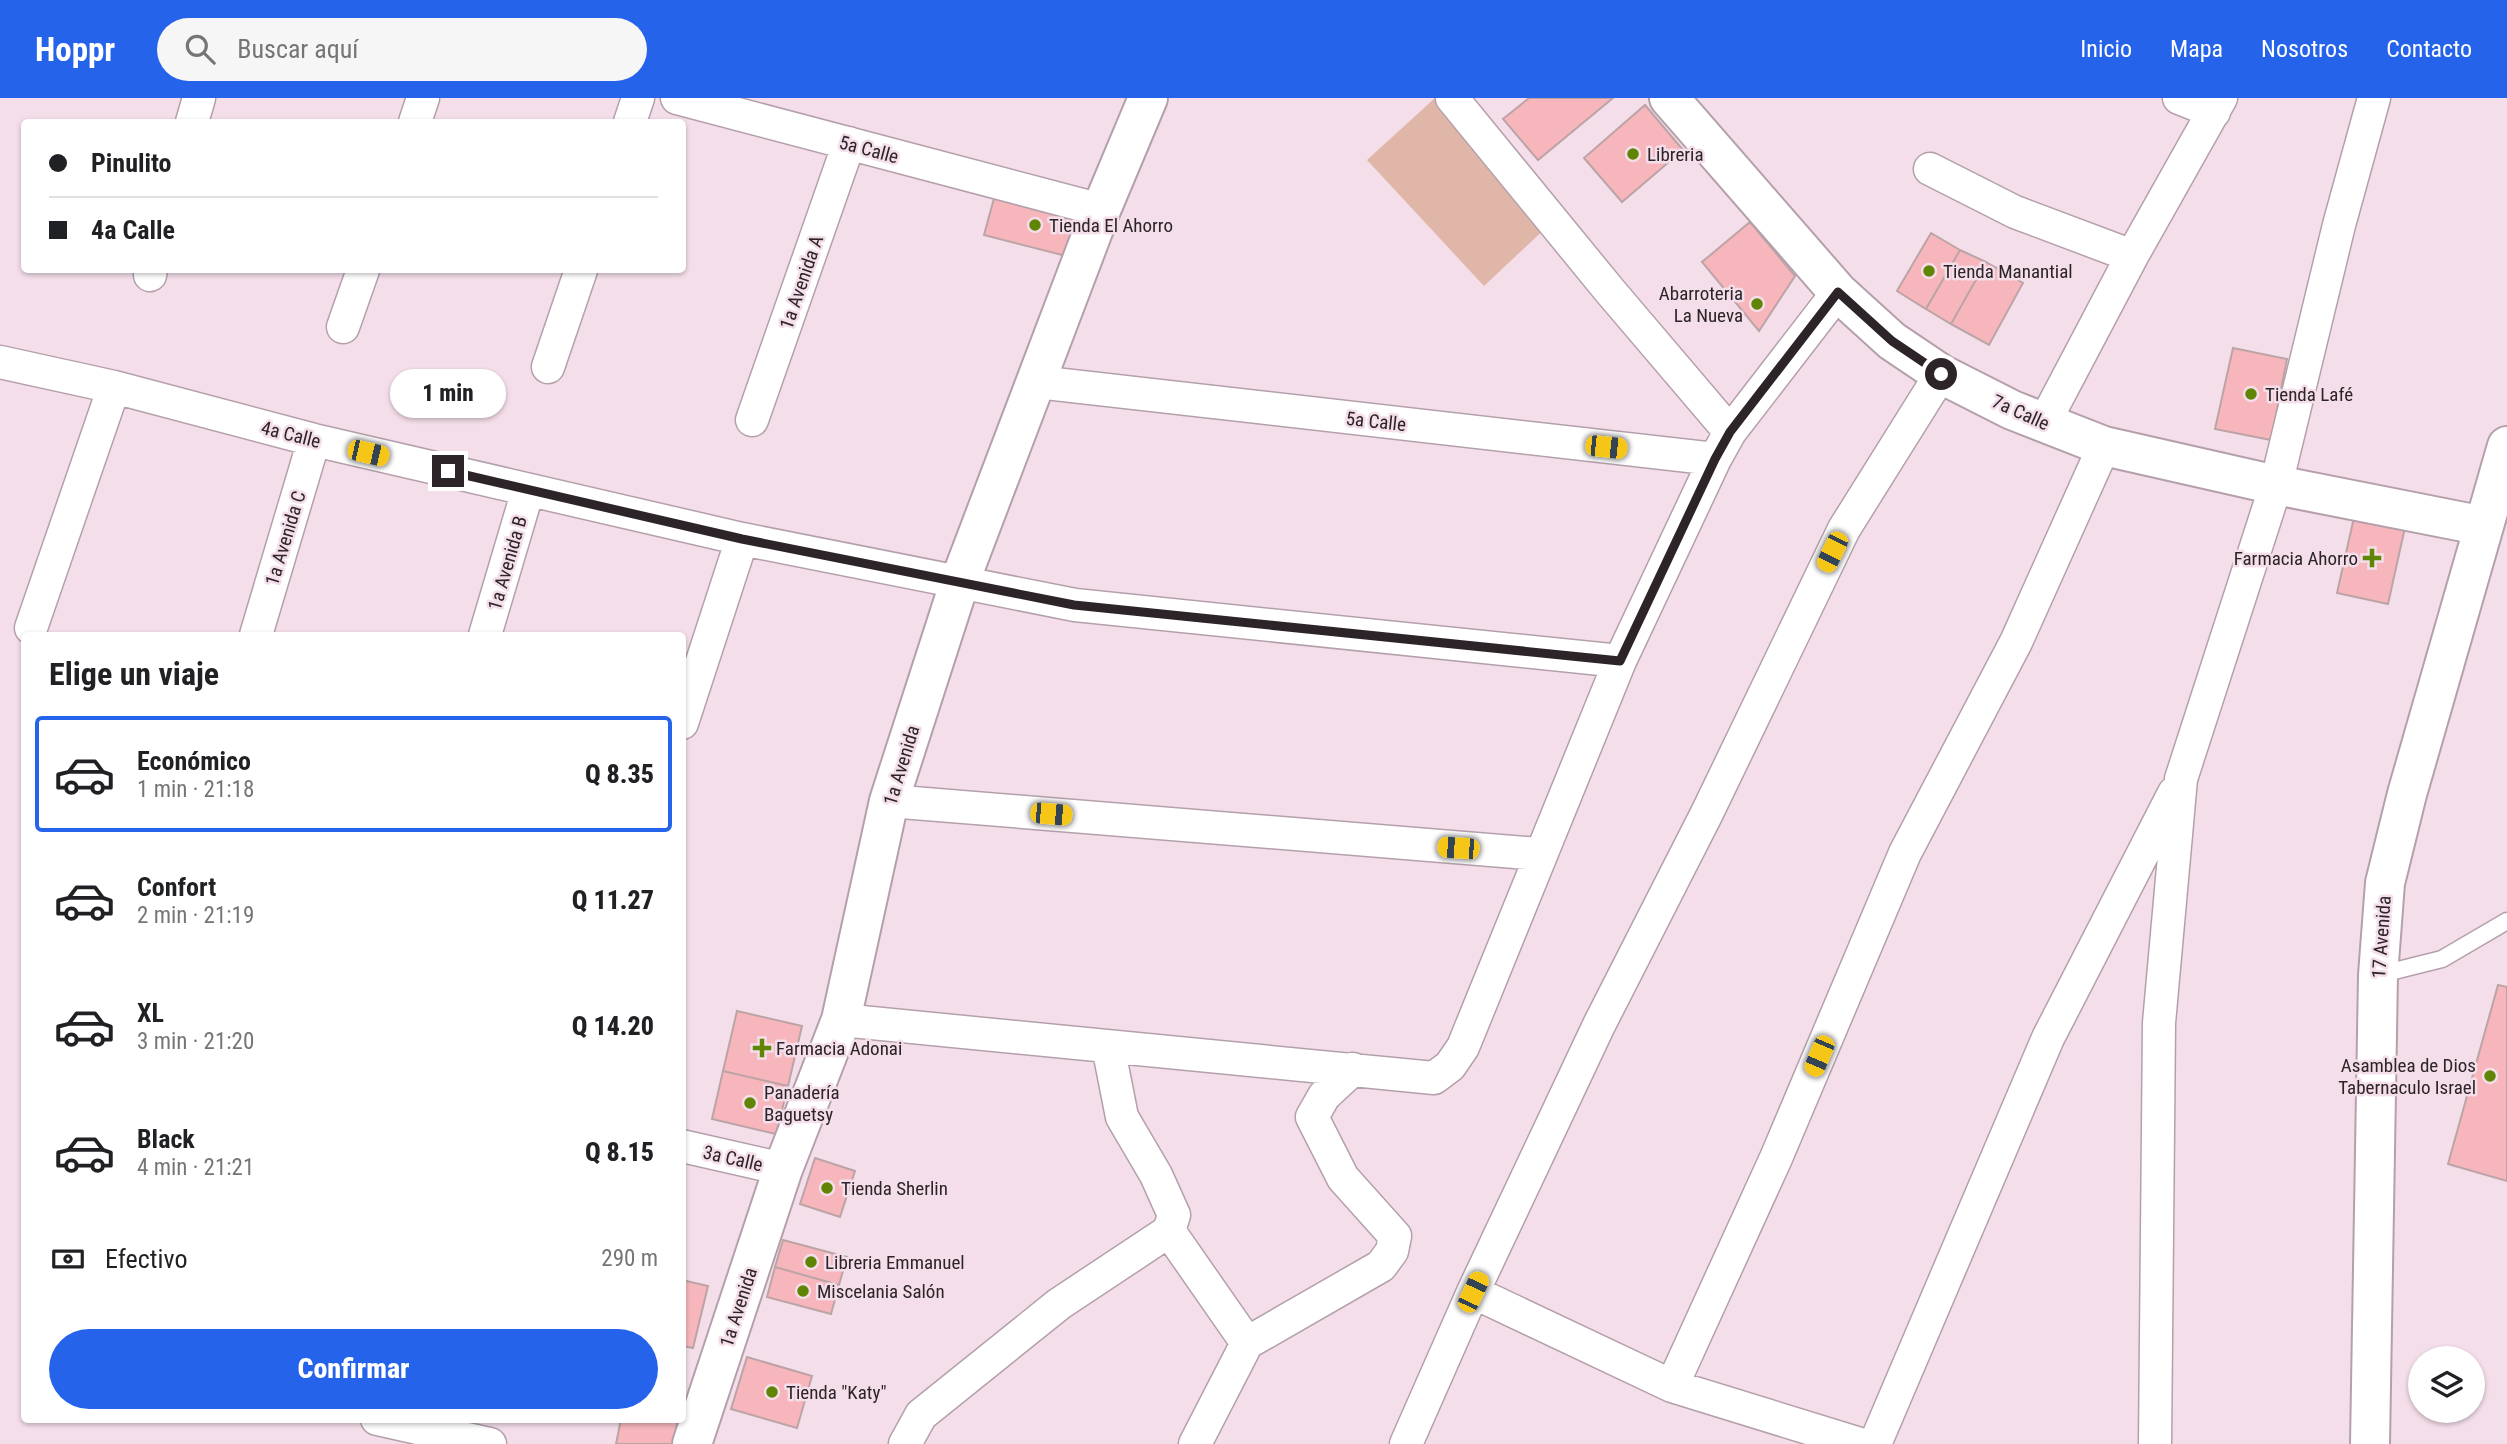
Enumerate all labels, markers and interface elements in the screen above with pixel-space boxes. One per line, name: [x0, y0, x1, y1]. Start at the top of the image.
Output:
search box: [157, 18, 647, 81]
text: Hoppr: [35, 30, 115, 69]
icon: search: [181, 30, 219, 68]
text: Buscar aquí: [237, 34, 358, 64]
text: Inicio: [2080, 35, 2132, 63]
text: Mapa: [2170, 35, 2223, 63]
text: Nosotros: [2261, 35, 2348, 63]
text: Contacto: [2386, 35, 2472, 63]
street label: 5a Calle: [837, 131, 901, 168]
place label: Libreria: [1647, 143, 1704, 166]
marker: Libreria: [1625, 146, 1641, 162]
text: Pinulito: [91, 148, 172, 178]
place label: Tienda El Ahorro: [1049, 214, 1173, 237]
text: 4a Calle: [91, 215, 175, 245]
marker: Tienda El Ahorro: [1027, 217, 1043, 233]
street label: 1a Avenida A: [775, 232, 828, 332]
place label: Tienda Manantial: [1943, 260, 2073, 283]
marker: Tienda Manantial: [1921, 263, 1937, 279]
place label: Abarroteria La Nueva: [1659, 282, 1743, 327]
marker: Abarroteria La Nueva: [1749, 296, 1765, 312]
route start: [1925, 358, 1957, 390]
callout: 1 min: [390, 370, 506, 418]
text: 1 min: [422, 380, 474, 407]
place label: Tienda Lafé: [2265, 383, 2353, 406]
marker: Tienda Lafé: [2243, 386, 2259, 402]
street label: 7a Calle: [1989, 390, 2053, 435]
street label: 5a Calle: [1345, 407, 1407, 436]
street label: 4a Calle: [259, 416, 323, 453]
car: [1585, 434, 1628, 460]
car: [346, 438, 391, 468]
route end: [432, 455, 464, 487]
street label: 1a Avenida C: [260, 488, 311, 588]
street label: 1a Avenida B: [483, 513, 532, 613]
car: [1814, 529, 1851, 575]
place label: Farmacia Ahorro: [2234, 547, 2358, 570]
marker: Farmacia Ahorro: [2364, 550, 2380, 566]
text: Elige un viaje: [49, 655, 219, 693]
street label: 1a Avenida: [878, 722, 925, 808]
icon: car: [53, 743, 116, 806]
text: Económico: [137, 746, 251, 776]
text: Q 8.35: [585, 759, 654, 789]
text: 1 min · 21:18: [137, 776, 254, 803]
car: [1030, 802, 1073, 826]
car: [1437, 836, 1480, 860]
icon: car: [53, 869, 116, 932]
text: Confort: [137, 872, 216, 902]
text: Q 11.27: [572, 885, 654, 915]
street label: 17 Avenida: [2367, 895, 2396, 979]
text: 2 min · 21:19: [137, 902, 254, 929]
icon: car: [53, 995, 116, 1058]
text: XL: [137, 998, 164, 1028]
text: Q 14.20: [572, 1011, 654, 1041]
text: 3 min · 21:20: [137, 1028, 254, 1055]
car: [1802, 1033, 1837, 1079]
place label: Farmacia Adonai: [776, 1037, 902, 1060]
marker: Farmacia Adonai: [754, 1040, 770, 1056]
place label: Asamblea de Dios Tabernaculo Israel: [2338, 1054, 2476, 1099]
marker: Asamblea de Dios Tabernaculo Israel: [2482, 1068, 2498, 1084]
place label: Panadería Baguetsy: [764, 1081, 840, 1126]
marker: Panadería Baguetsy: [742, 1095, 758, 1111]
icon: car: [53, 1121, 116, 1184]
text: Black: [137, 1124, 195, 1154]
text: Q 8.15: [585, 1137, 654, 1167]
street label: 3a Calle: [701, 1140, 765, 1176]
text: 4 min · 21:21: [137, 1154, 254, 1181]
place label: Tienda Sherlin: [841, 1177, 948, 1200]
marker: Tienda Sherlin: [819, 1180, 835, 1196]
icon: cash: [49, 1240, 87, 1278]
text: Efectivo: [105, 1244, 187, 1274]
text: 290 m: [601, 1245, 658, 1272]
place label: Libreria Emmanuel: [825, 1251, 965, 1274]
marker: Libreria Emmanuel: [803, 1254, 819, 1270]
street label: 1a Avenida: [715, 1264, 762, 1350]
car: [1455, 1269, 1492, 1315]
place label: Miscelania Salón: [817, 1280, 945, 1303]
marker: Miscelania Salón: [795, 1283, 811, 1299]
button: Confirmar: [49, 1329, 658, 1409]
map controls: [2408, 1346, 2485, 1423]
button: layers: [2408, 1346, 2485, 1423]
place label: Tienda "Katy": [786, 1381, 887, 1404]
marker: Tienda "Katy": [764, 1384, 780, 1400]

